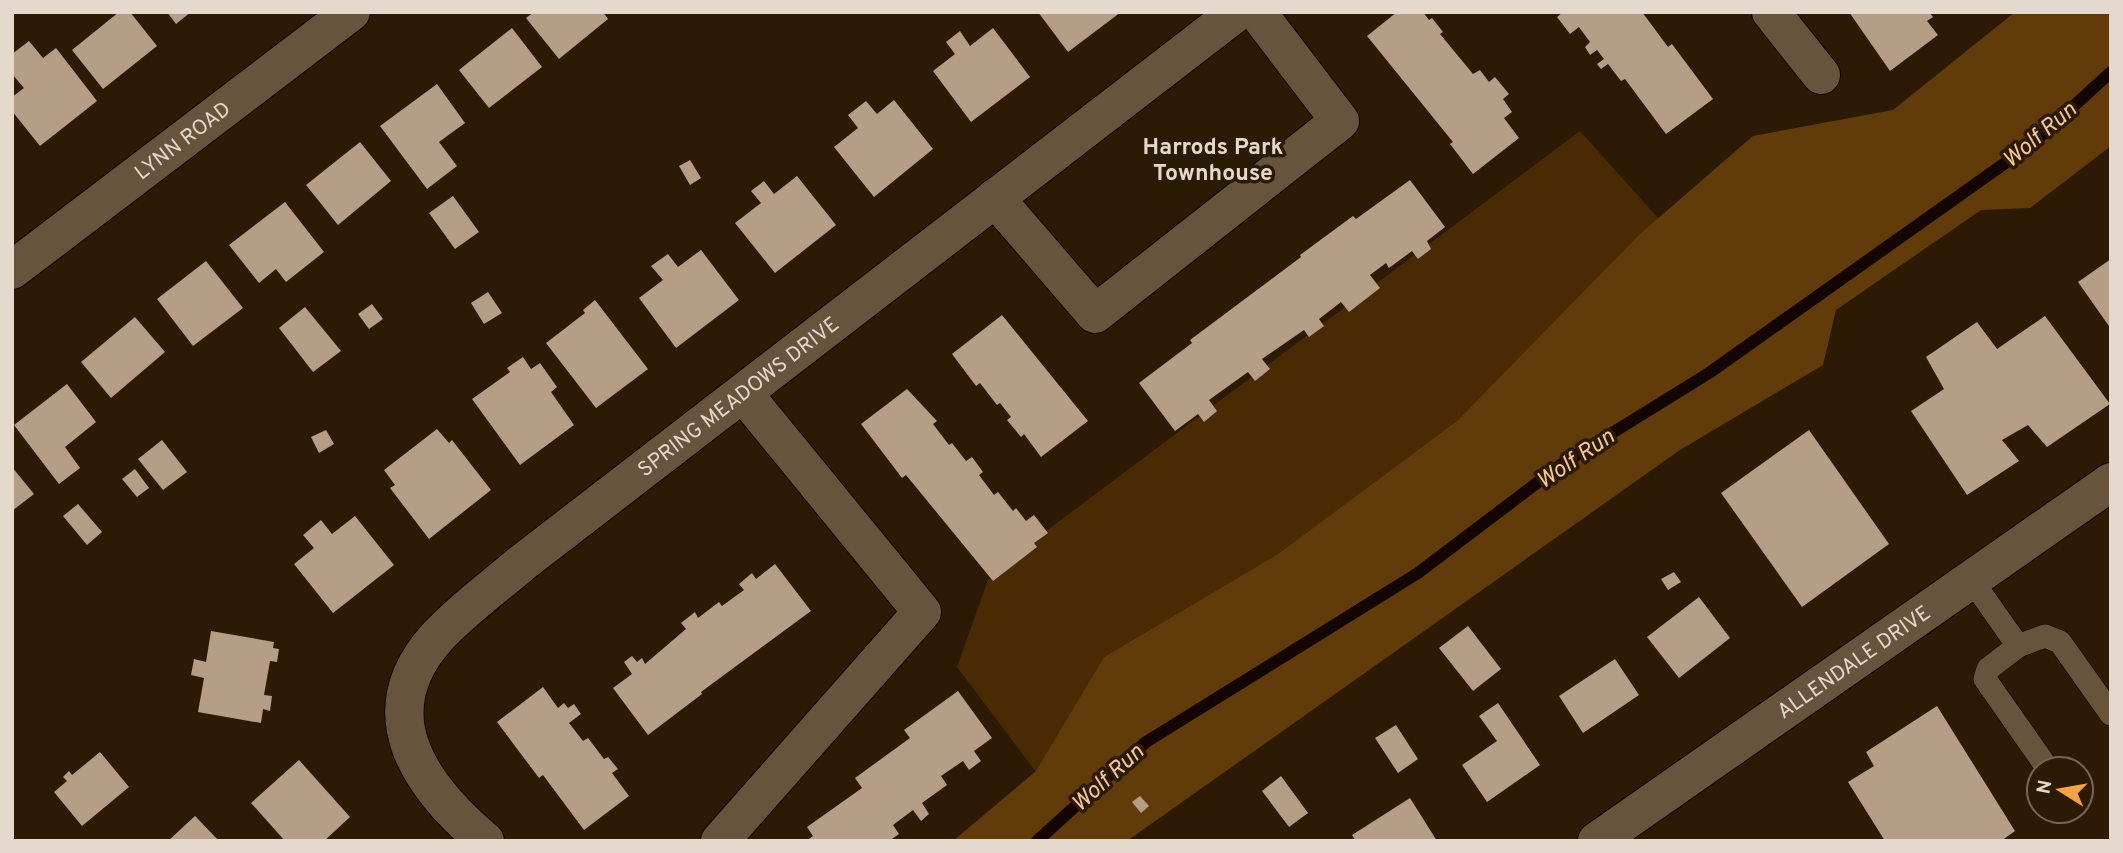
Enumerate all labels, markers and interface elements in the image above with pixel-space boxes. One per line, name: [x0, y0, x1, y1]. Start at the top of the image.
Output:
street label: LYNN ROAD: [130, 96, 237, 187]
water label: Wolf Run: [1998, 96, 2084, 175]
district label: Harrods Park Townhouse: [1143, 134, 1284, 189]
street label: SPRING MEADOWS DRIVE: [633, 312, 845, 484]
water label: Wolf Run: [1532, 423, 1621, 497]
street label: ALLENDALE DRIVE: [1773, 600, 1936, 726]
water label: Wolf Run: [1066, 738, 1151, 819]
north arrow: [2025, 755, 2095, 825]
text: N: [2032, 778, 2058, 796]

